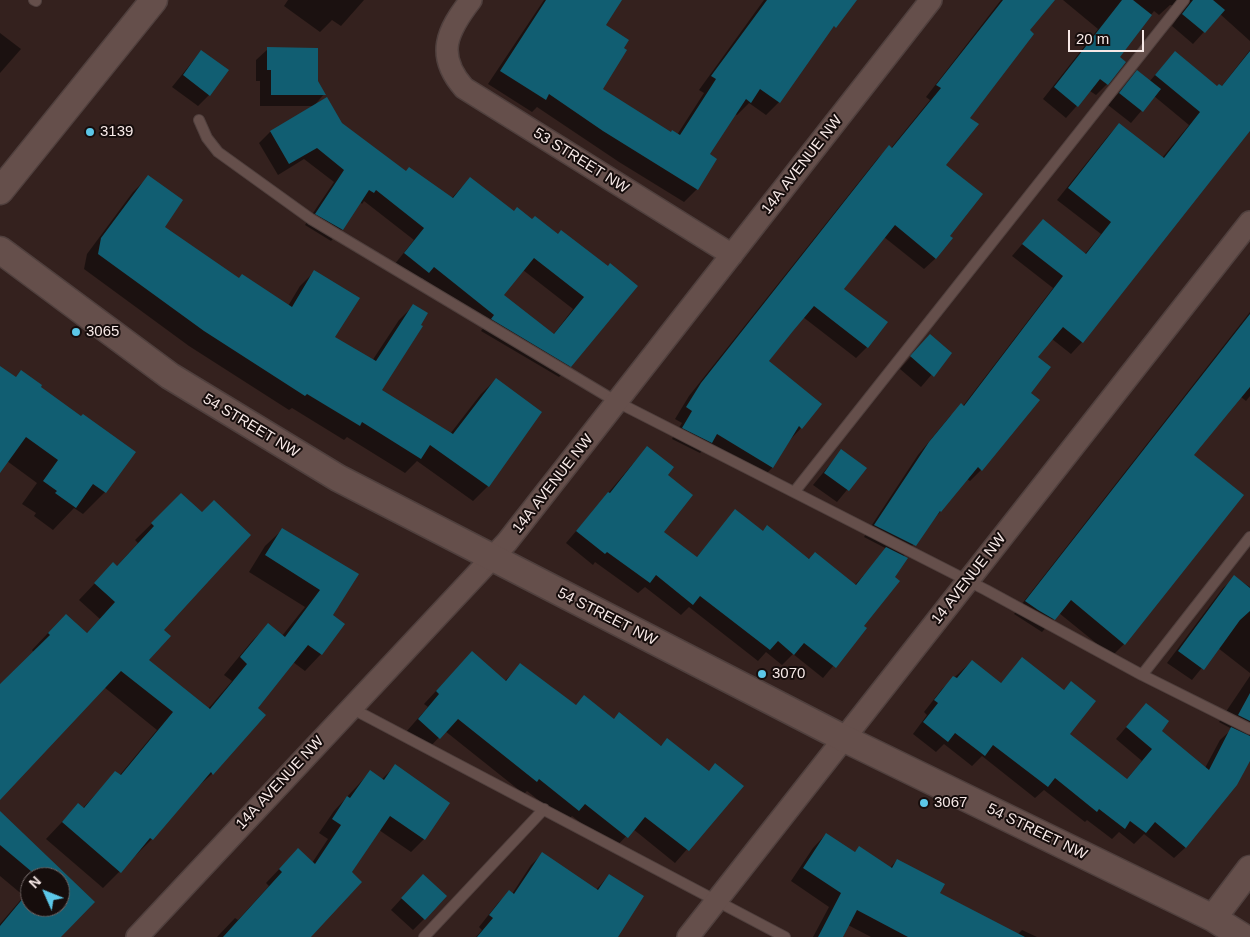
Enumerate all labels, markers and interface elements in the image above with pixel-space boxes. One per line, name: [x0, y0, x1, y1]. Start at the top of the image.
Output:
scale bar: [1070, 20, 1146, 52]
text: 20 m: [1076, 30, 1109, 47]
street label: 14A AVENUE NW: [758, 112, 846, 218]
place label: 3139: [100, 123, 133, 141]
street label: 53 STREET NW: [530, 124, 632, 198]
marker: 3139: [84, 126, 96, 138]
place label: 3065: [86, 323, 119, 341]
marker: 3065: [70, 326, 82, 338]
street label: 54 STREET NW: [200, 390, 302, 462]
street label: 14A AVENUE NW: [509, 431, 597, 537]
street label: 14 AVENUE NW: [928, 530, 1010, 628]
street label: 54 STREET NW: [554, 584, 660, 650]
place label: 3070: [772, 665, 805, 683]
marker: 3070: [756, 668, 768, 680]
street label: 14A AVENUE NW: [232, 733, 328, 833]
place label: 3067: [934, 794, 967, 812]
marker: 3067: [918, 797, 930, 809]
street label: 54 STREET NW: [984, 800, 1090, 864]
north arrow: [20, 867, 70, 917]
text: N: [26, 873, 44, 891]

